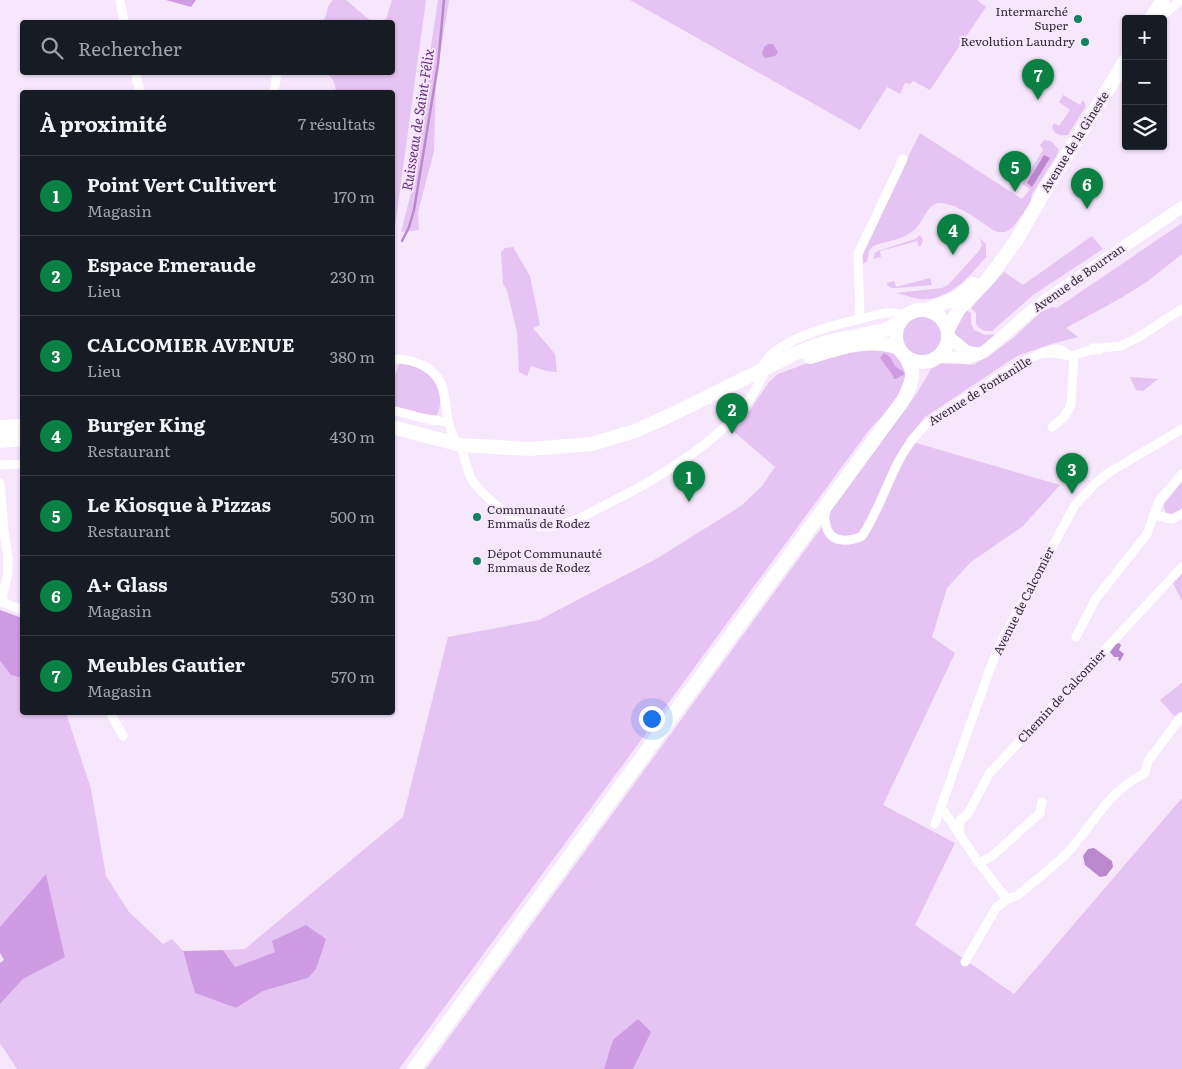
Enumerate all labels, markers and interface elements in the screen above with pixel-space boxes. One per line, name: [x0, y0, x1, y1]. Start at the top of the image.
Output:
place label: Intermarché Super: [995, 2, 1068, 34]
marker: Intermarché Super: [1072, 13, 1084, 25]
map controls: [1122, 15, 1167, 150]
button: +: [1122, 15, 1167, 60]
search box: [20, 20, 395, 75]
place label: Revolution Laundry: [961, 32, 1075, 50]
icon: search: [38, 34, 66, 62]
text: Rechercher: [78, 34, 182, 62]
marker: Revolution Laundry: [1079, 36, 1091, 48]
water label: Ruisseau de Saint-Félix: [396, 47, 438, 192]
pin: 7: [1022, 59, 1054, 100]
button: −: [1122, 60, 1167, 105]
street label: Avenue de la Gineste: [1036, 87, 1113, 196]
button: layers: [1122, 105, 1167, 150]
text: À proximité: [40, 107, 167, 138]
text: 7 résultats: [298, 111, 375, 135]
pin: 5: [999, 151, 1031, 192]
pin: 6: [1071, 168, 1103, 209]
text: Point Vert Cultivert: [87, 170, 276, 198]
text: 1: [53, 184, 59, 208]
text: 170 m: [333, 184, 375, 208]
text: Magasin: [87, 198, 152, 222]
pin: 4: [937, 214, 969, 255]
street label: Avenue de Bourran: [1029, 239, 1128, 316]
text: Espace Emeraude: [87, 250, 256, 278]
text: 2: [52, 264, 60, 288]
text: 230 m: [330, 264, 375, 288]
text: Lieu: [87, 278, 121, 302]
text: CALCOMIER AVENUE: [87, 330, 294, 358]
text: 3: [52, 344, 60, 368]
text: 380 m: [330, 344, 375, 368]
street label: Avenue de Fontanille: [924, 351, 1035, 429]
text: Lieu: [87, 358, 121, 382]
pin: 2: [716, 393, 748, 434]
text: Burger King: [87, 410, 205, 438]
text: 4: [51, 424, 61, 448]
text: 430 m: [330, 424, 375, 448]
text: Restaurant: [87, 438, 171, 462]
pin: 3: [1056, 453, 1088, 494]
pin: 1: [673, 461, 705, 502]
text: Le Kiosque à Pizzas: [87, 490, 271, 518]
place label: Communauté Emmaüs de Rodez: [487, 500, 590, 532]
text: 5: [52, 504, 60, 528]
text: 500 m: [330, 504, 375, 528]
marker: Communauté Emmaüs de Rodez: [471, 511, 483, 523]
text: Restaurant: [87, 518, 171, 542]
street label: Avenue de Calcomier: [988, 543, 1058, 658]
place label: Dépot Communauté Emmaus de Rodez: [487, 544, 602, 576]
marker: Dépot Communauté Emmaus de Rodez: [471, 555, 483, 567]
text: A+ Glass: [87, 570, 168, 598]
text: 6: [51, 584, 61, 608]
text: 530 m: [330, 584, 375, 608]
text: Magasin: [87, 598, 152, 622]
street label: Chemin de Calcomier: [1013, 644, 1110, 746]
text: Meubles Gautier: [87, 650, 245, 678]
text: 7: [52, 664, 60, 688]
text: 570 m: [331, 664, 375, 688]
text: Magasin: [87, 678, 152, 702]
your location: [639, 706, 665, 732]

